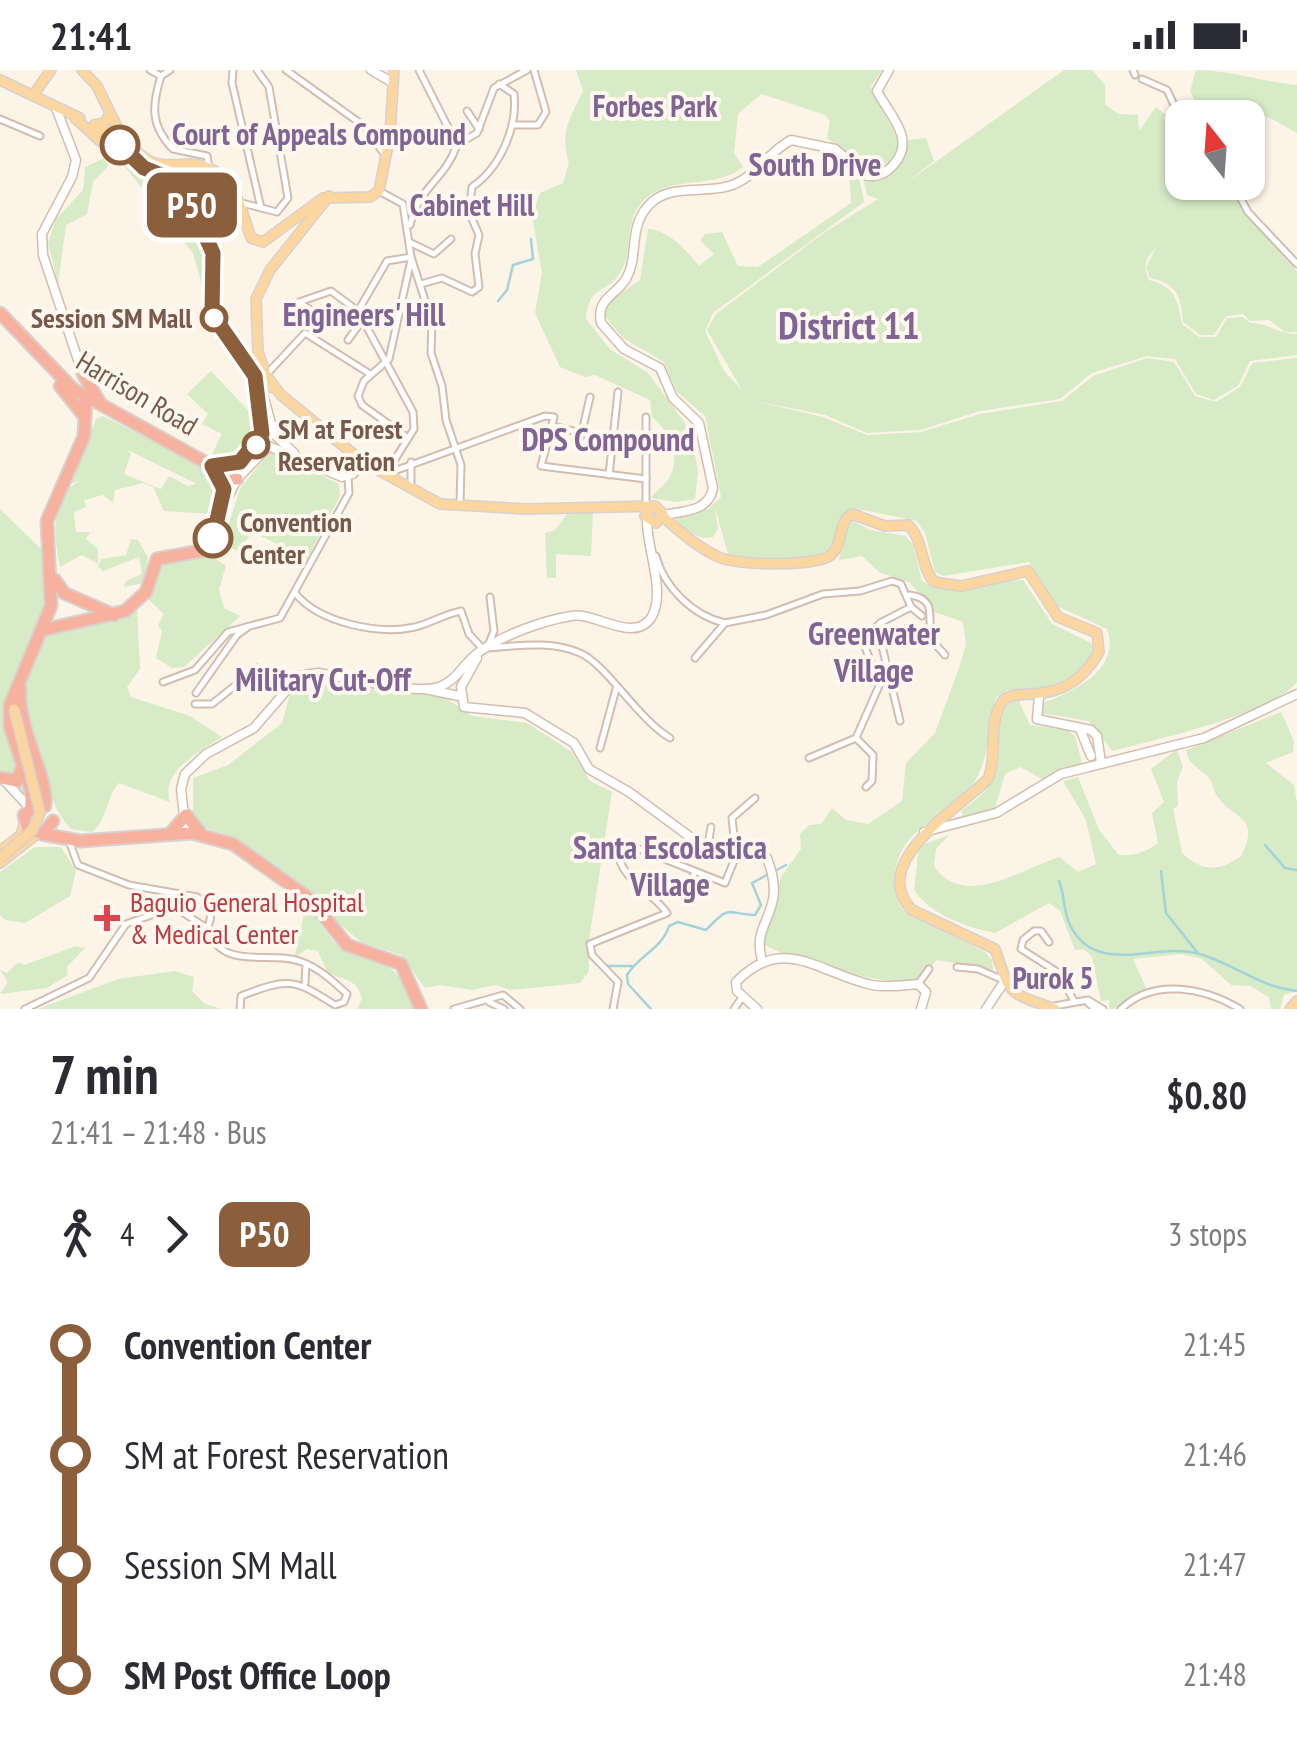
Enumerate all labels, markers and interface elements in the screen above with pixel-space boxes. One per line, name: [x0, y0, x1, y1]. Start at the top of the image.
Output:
text: 21:41: [50, 11, 132, 60]
district label: Forbes Park: [593, 86, 718, 125]
north arrow: [1165, 100, 1265, 200]
map controls: [1165, 100, 1265, 200]
district label: Court of Appeals Compound: [172, 114, 466, 153]
unlabelled marker: [101, 126, 139, 164]
district label: South Drive: [749, 143, 881, 185]
line badge: P50: [134, 172, 250, 238]
text: P50: [167, 182, 217, 228]
district label: Cabinet Hill: [410, 185, 535, 224]
district label: Engineers' Hill: [283, 293, 446, 335]
place label: Session SM Mall: [31, 299, 192, 336]
district label: District 11: [778, 300, 920, 349]
marker: Session SM Mall: [201, 305, 227, 331]
street label: Harrison Road: [70, 342, 205, 443]
place label: SM at Forest Reservation: [278, 410, 402, 479]
district label: DPS Compound: [521, 418, 695, 460]
marker: SM at Forest Reservation: [243, 432, 269, 458]
place label: Convention Center: [240, 503, 352, 572]
marker: Convention Center: [194, 519, 232, 557]
district label: Greenwater Village: [808, 612, 941, 691]
district label: Military Cut-Off: [235, 658, 412, 700]
district label: Santa Escolastica Village: [573, 826, 767, 905]
place label: Baguio General Hospital & Medical Center: [130, 883, 364, 952]
marker: Baguio General Hospital & Medical Center: [94, 905, 120, 931]
district label: Purok 5: [1012, 958, 1094, 997]
text: 7 min: [50, 1038, 159, 1109]
text: $0.80: [1166, 1070, 1247, 1119]
text: 21:41 – 21:48 · Bus: [50, 1111, 267, 1153]
icon: walk: [50, 1207, 105, 1262]
icon: forward: [149, 1207, 204, 1262]
text: P50: [239, 1211, 290, 1257]
text: 4: [120, 1213, 134, 1255]
text: 3 stops: [1168, 1213, 1247, 1255]
text: Convention Center: [124, 1320, 371, 1369]
text: 21:45: [1183, 1323, 1247, 1365]
text: SM at Forest Reservation: [124, 1430, 449, 1479]
text: 21:46: [1183, 1433, 1247, 1475]
text: Session SM Mall: [124, 1540, 337, 1589]
text: 21:47: [1183, 1543, 1247, 1585]
text: SM Post Office Loop: [124, 1650, 391, 1699]
text: 21:48: [1183, 1653, 1247, 1695]

